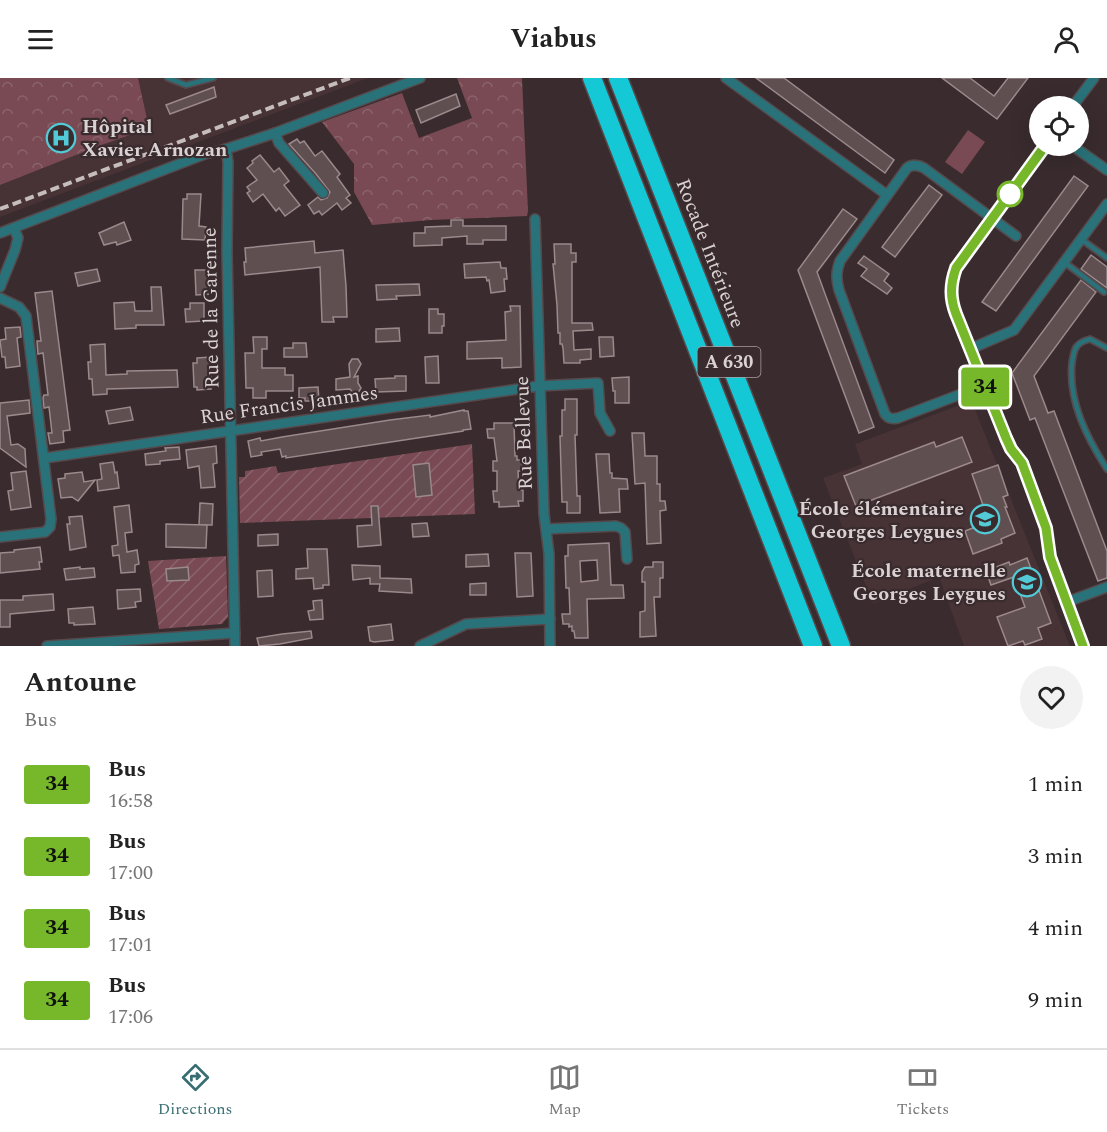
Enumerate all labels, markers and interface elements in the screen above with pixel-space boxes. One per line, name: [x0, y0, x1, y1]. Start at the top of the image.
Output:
text: Viabus: [510, 18, 597, 60]
icon: menu: [24, 23, 57, 56]
icon: person: [1050, 23, 1083, 56]
map controls: [1029, 96, 1089, 156]
button: locate: [1029, 96, 1089, 156]
place label: Hôpital Xavier Arnozan: [82, 112, 227, 165]
hospital icon: Hôpital Xavier Arnozan: [45, 122, 77, 154]
street label: Rocade Intérieure: [668, 174, 752, 333]
unlabelled marker: [997, 181, 1023, 207]
street label: Rue de la Garenne: [195, 227, 227, 389]
road number: A 630: [698, 347, 760, 377]
line badge: 34: [958, 368, 1012, 406]
text: 34: [973, 371, 997, 403]
street label: Rue Bellevue: [507, 375, 541, 491]
street label: Rue Francis Jammes: [198, 378, 380, 432]
place label: École élémentaire Georges Leygues: [799, 494, 964, 547]
school or university icon: École élémentaire Georges Leygues: [969, 503, 1001, 535]
place label: École maternelle Georges Leygues: [851, 556, 1006, 609]
school or university icon: École maternelle Georges Leygues: [1011, 566, 1043, 598]
text: Antoune: [24, 661, 137, 704]
button: heart: [1020, 666, 1083, 729]
text: Bus: [24, 705, 57, 735]
text: Bus: [108, 753, 146, 786]
text: 34: [45, 768, 69, 800]
text: 1 min: [1028, 768, 1083, 801]
text: 16:58: [108, 786, 153, 816]
text: Bus: [108, 825, 146, 858]
text: 34: [45, 840, 69, 872]
text: 3 min: [1028, 840, 1083, 873]
text: 17:00: [108, 858, 153, 888]
text: Bus: [108, 897, 146, 930]
text: 34: [45, 912, 69, 944]
text: 4 min: [1028, 912, 1083, 945]
text: 17:01: [108, 930, 153, 960]
text: Bus: [108, 969, 146, 1002]
text: 34: [45, 984, 69, 1016]
text: 9 min: [1028, 984, 1083, 1017]
text: 17:06: [108, 1002, 153, 1032]
tab: Directions: [158, 1061, 233, 1121]
tab: Map: [548, 1061, 581, 1121]
tab: Tickets: [897, 1061, 949, 1121]

